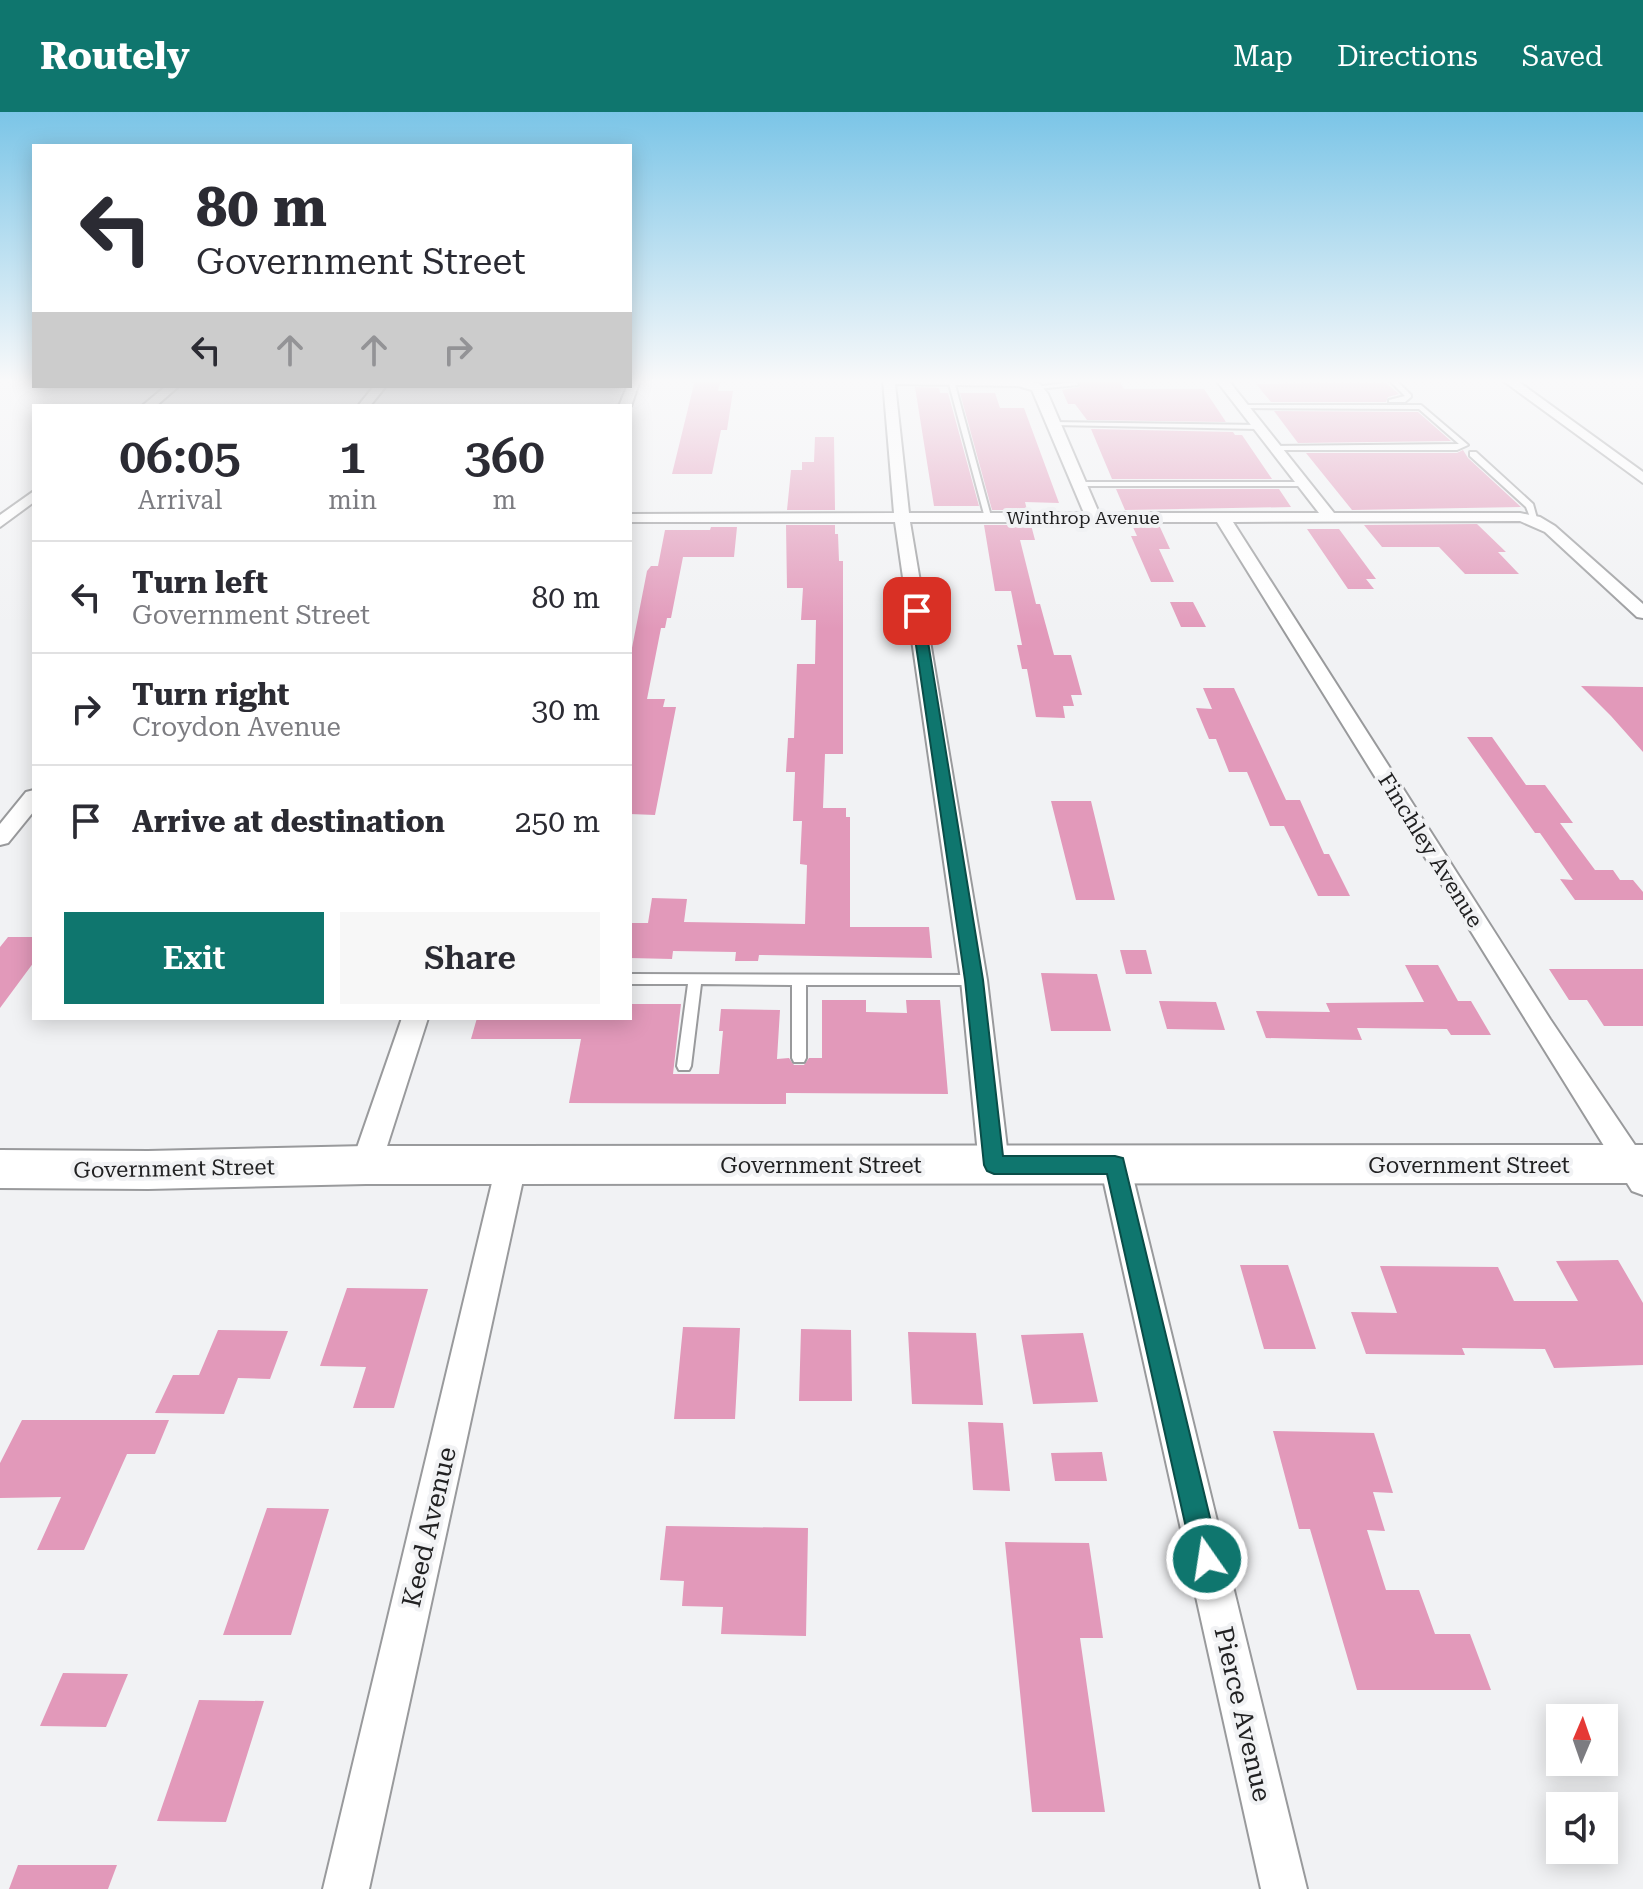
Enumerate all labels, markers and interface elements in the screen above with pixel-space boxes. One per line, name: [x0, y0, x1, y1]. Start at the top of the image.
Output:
text: Routely: [40, 34, 190, 78]
text: Map: [1233, 40, 1293, 73]
text: Directions: [1337, 40, 1478, 73]
text: Saved: [1522, 40, 1603, 73]
text: 80 m: [196, 174, 327, 240]
icon: left: [64, 176, 168, 280]
text: Government Street: [196, 241, 526, 283]
icon: left: [184, 328, 228, 372]
icon: ahead: [268, 328, 312, 372]
icon: ahead: [352, 328, 396, 372]
icon: right: [436, 328, 480, 372]
text: 06:05: [119, 429, 241, 485]
text: 1: [339, 429, 366, 485]
text: 360: [464, 429, 545, 485]
text: Arrival: [138, 485, 222, 515]
text: min: [328, 485, 377, 515]
text: m: [493, 485, 516, 515]
street label: Winthrop Avenue: [1006, 507, 1160, 528]
text: Turn left: [132, 565, 268, 600]
icon: left: [64, 575, 108, 619]
pin: [883, 577, 951, 645]
text: 80 m: [531, 580, 600, 615]
icon: arrive: [895, 589, 939, 633]
text: Government Street: [132, 600, 370, 630]
text: Turn right: [132, 677, 289, 712]
icon: right: [64, 687, 108, 731]
text: 30 m: [531, 692, 600, 727]
text: Croydon Avenue: [132, 712, 341, 742]
street label: Finchley Avenue: [1373, 769, 1488, 932]
icon: arrive: [64, 799, 108, 843]
text: Arrive at destination: [132, 804, 445, 839]
text: 250 m: [515, 804, 600, 839]
button: Exit: [64, 912, 324, 1004]
button: Share: [340, 912, 600, 1004]
street label: Government Street: [720, 1153, 922, 1178]
street label: Government Street: [1368, 1153, 1570, 1178]
street label: Government Street: [73, 1154, 275, 1183]
street label: Keed Avenue: [396, 1444, 462, 1610]
position arrow: [1165, 1517, 1249, 1601]
street label: Pierce Avenue: [1208, 1624, 1278, 1804]
north arrow: [1546, 1704, 1618, 1776]
map controls: [1546, 1704, 1618, 1864]
button: sound: [1546, 1792, 1618, 1864]

